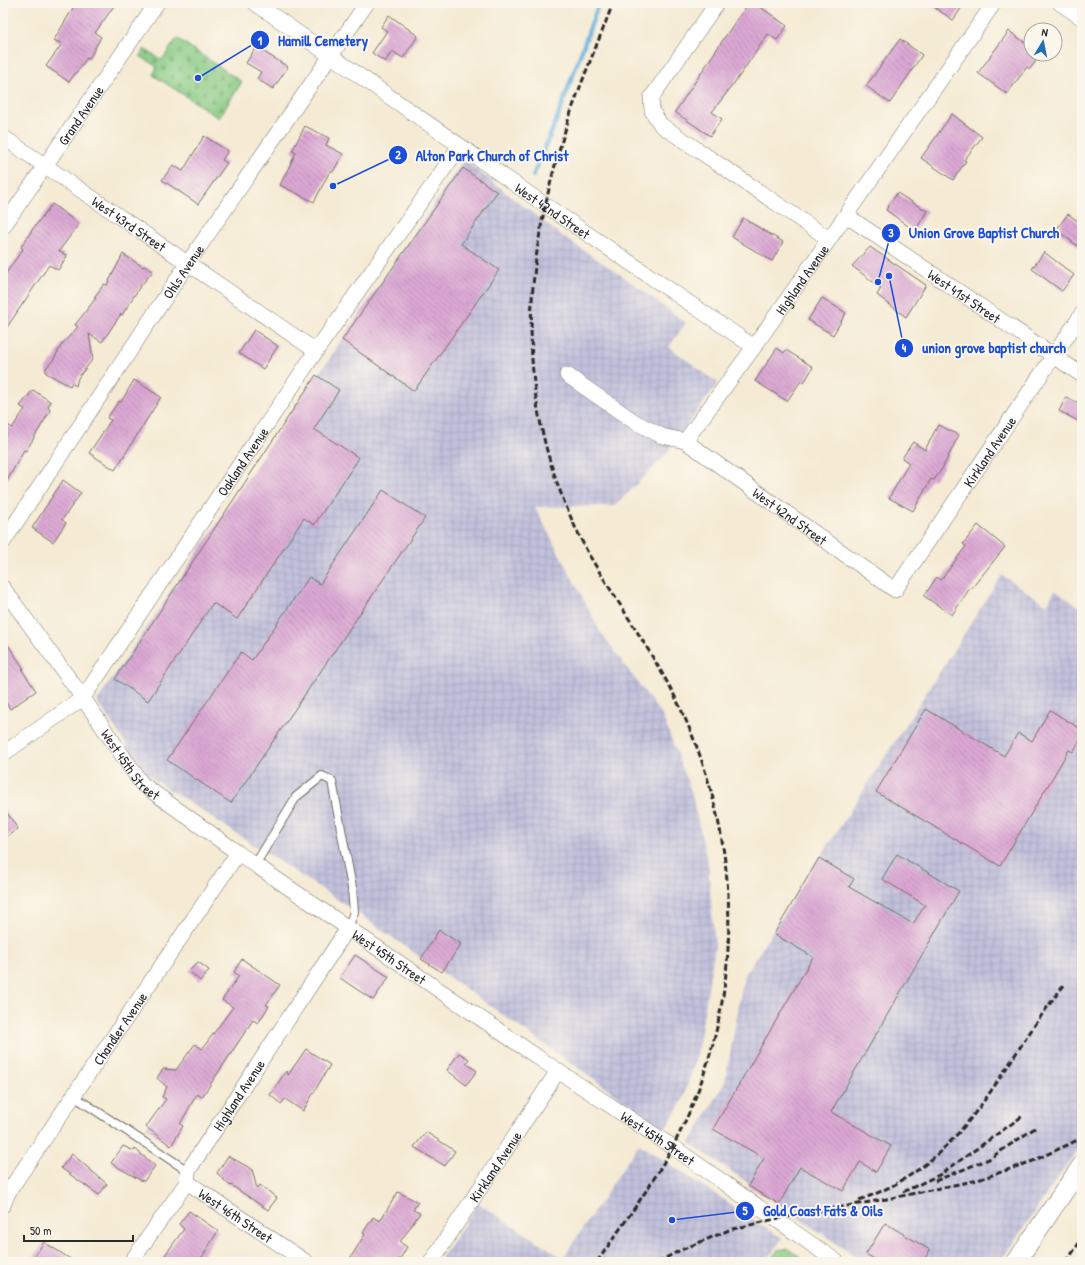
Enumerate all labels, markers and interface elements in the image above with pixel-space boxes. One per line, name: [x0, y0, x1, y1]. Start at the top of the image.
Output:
north arrow: [1023, 22, 1063, 62]
text: N: [1041, 25, 1049, 40]
callout: Hamill Cemetery: [250, 27, 376, 54]
text: Hamill Cemetery: [278, 30, 369, 52]
text: 1: [258, 32, 263, 49]
street label: Grand Avenue: [53, 81, 107, 148]
callout: Alton Park Church of Christ: [388, 142, 577, 169]
text: Alton Park Church of Christ: [416, 145, 569, 166]
text: 2: [395, 146, 401, 163]
street label: West 42nd Street: [512, 178, 594, 243]
street label: West 43rd Street: [88, 191, 170, 256]
callout: Union Grove Baptist Church: [881, 220, 1067, 247]
text: Union Grove Baptist Church: [909, 222, 1060, 244]
text: 3: [888, 224, 894, 241]
street label: Ohls Avenue: [158, 240, 208, 302]
street label: Highland Avenue: [770, 240, 833, 318]
street label: West 41st Street: [924, 264, 1005, 327]
callout: union grove baptist church: [894, 334, 1074, 361]
text: union grove baptist church: [922, 337, 1067, 359]
text: 4: [902, 339, 907, 356]
street label: Kirkland Avenue: [958, 412, 1020, 490]
street label: Oakland Avenue: [212, 423, 272, 499]
street label: West 42nd Street: [749, 483, 831, 549]
street label: West 45th Street: [97, 725, 164, 804]
street label: West 45th Street: [349, 924, 430, 988]
street label: Chandler Avenue: [88, 988, 151, 1068]
street label: Highland Avenue: [208, 1055, 269, 1134]
street label: West 45th Street: [617, 1106, 699, 1169]
street label: Kirkland Avenue: [464, 1127, 525, 1205]
street label: West 46th Street: [195, 1183, 277, 1247]
callout: Gold Coast Fats & Oils: [735, 1197, 891, 1224]
text: Gold Coast Fats & Oils: [763, 1200, 883, 1221]
text: 5: [742, 1202, 748, 1219]
scale bar: [24, 1217, 133, 1243]
text: 50 m: [30, 1222, 51, 1239]

